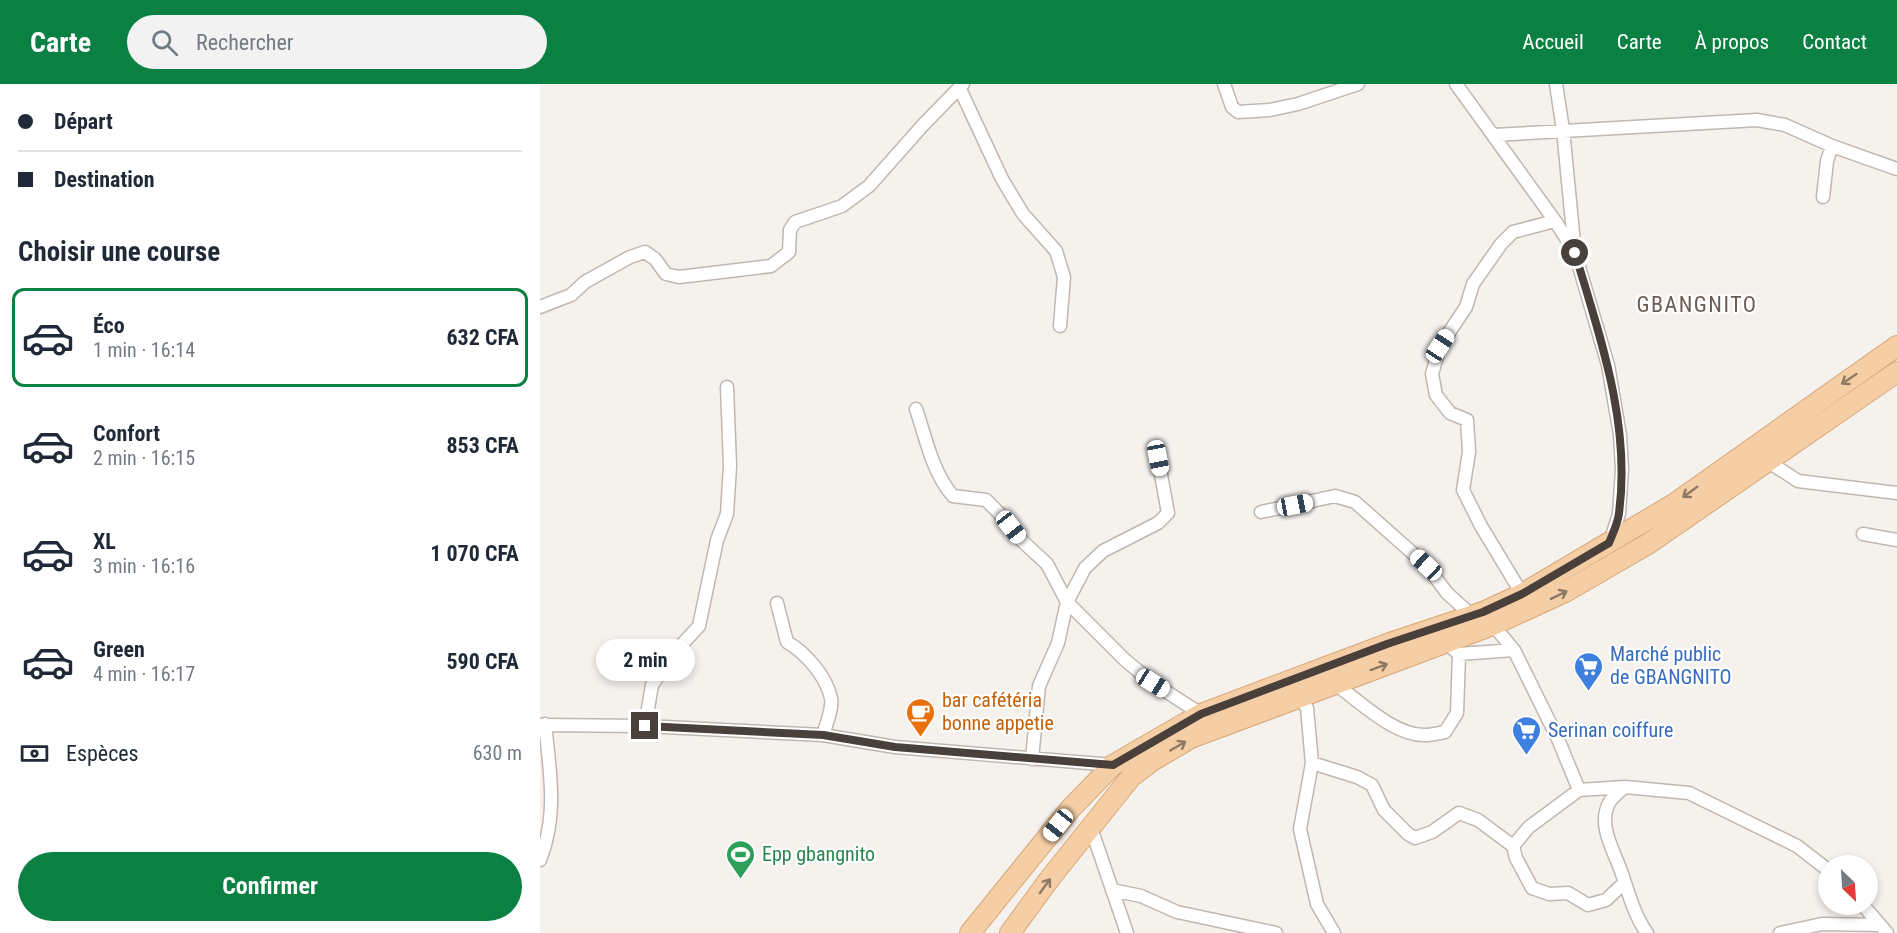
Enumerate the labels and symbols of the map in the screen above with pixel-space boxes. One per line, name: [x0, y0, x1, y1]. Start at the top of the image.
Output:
route start: [1561, 239, 1588, 266]
district label: GBANGNITO: [1636, 292, 1758, 317]
car: [1423, 326, 1457, 366]
one-way arrow: [1841, 373, 1858, 385]
car: [1146, 439, 1170, 477]
one-way arrow: [1682, 486, 1698, 498]
car: [1276, 493, 1314, 517]
car: [993, 507, 1029, 547]
car: [1407, 546, 1445, 584]
one-way arrow: [1550, 588, 1568, 600]
callout: 2 min: [596, 639, 694, 681]
place label: Marché public de GBANGNITO: [1610, 642, 1732, 689]
supermarket icon: Marché public de GBANGNITO: [1573, 650, 1605, 692]
one-way arrow: [1369, 661, 1388, 672]
car: [1133, 666, 1173, 700]
place label: bar cafétéria bonne appetie: [942, 688, 1054, 735]
cafe icon: bar cafétéria bonne appetie: [905, 696, 937, 738]
route end: [631, 712, 658, 739]
supermarket icon: Serinan coiffure: [1511, 714, 1543, 756]
place label: Serinan coiffure: [1548, 718, 1673, 742]
one-way arrow: [1169, 740, 1186, 752]
car: [1040, 805, 1076, 845]
sports icon: Epp gbangnito: [725, 838, 757, 880]
place label: Epp gbangnito: [762, 842, 875, 866]
north arrow: [1818, 855, 1878, 915]
one-way arrow: [1038, 878, 1051, 894]

